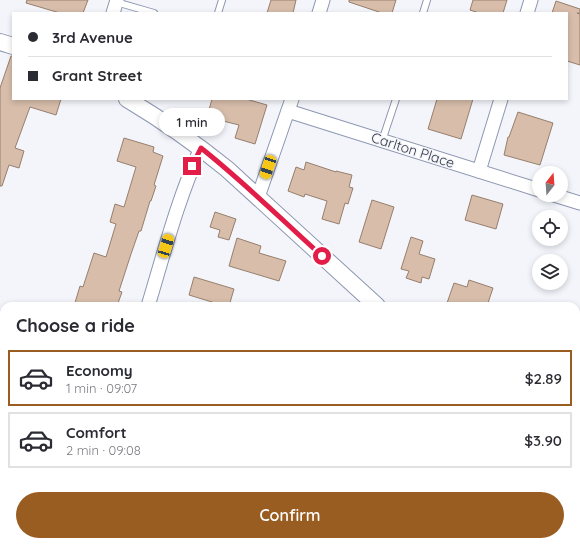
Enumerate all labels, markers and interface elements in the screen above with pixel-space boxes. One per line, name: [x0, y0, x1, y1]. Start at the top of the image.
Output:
text: 3rd Avenue: [52, 28, 133, 47]
text: Grant Street: [52, 66, 143, 85]
callout: 1 min: [159, 108, 225, 136]
text: 1 min: [176, 114, 208, 130]
street label: Carlton Place: [369, 128, 457, 172]
car: [258, 154, 278, 180]
route end: [183, 157, 201, 175]
north arrow: [532, 166, 568, 202]
map controls: [532, 166, 568, 290]
button: locate: [532, 210, 568, 246]
car: [157, 233, 175, 259]
route start: [313, 247, 331, 265]
button: layers: [532, 254, 568, 290]
text: Choose a ride: [16, 314, 135, 337]
icon: car: [18, 360, 54, 396]
text: Economy: [66, 361, 133, 380]
text: $2.89: [525, 369, 562, 388]
text: 1 min · 09:07: [66, 380, 137, 396]
icon: car: [18, 422, 54, 458]
text: Comfort: [66, 423, 127, 442]
text: $3.90: [524, 431, 562, 450]
text: 2 min · 09:08: [66, 442, 141, 458]
button: Confirm: [16, 492, 564, 538]

